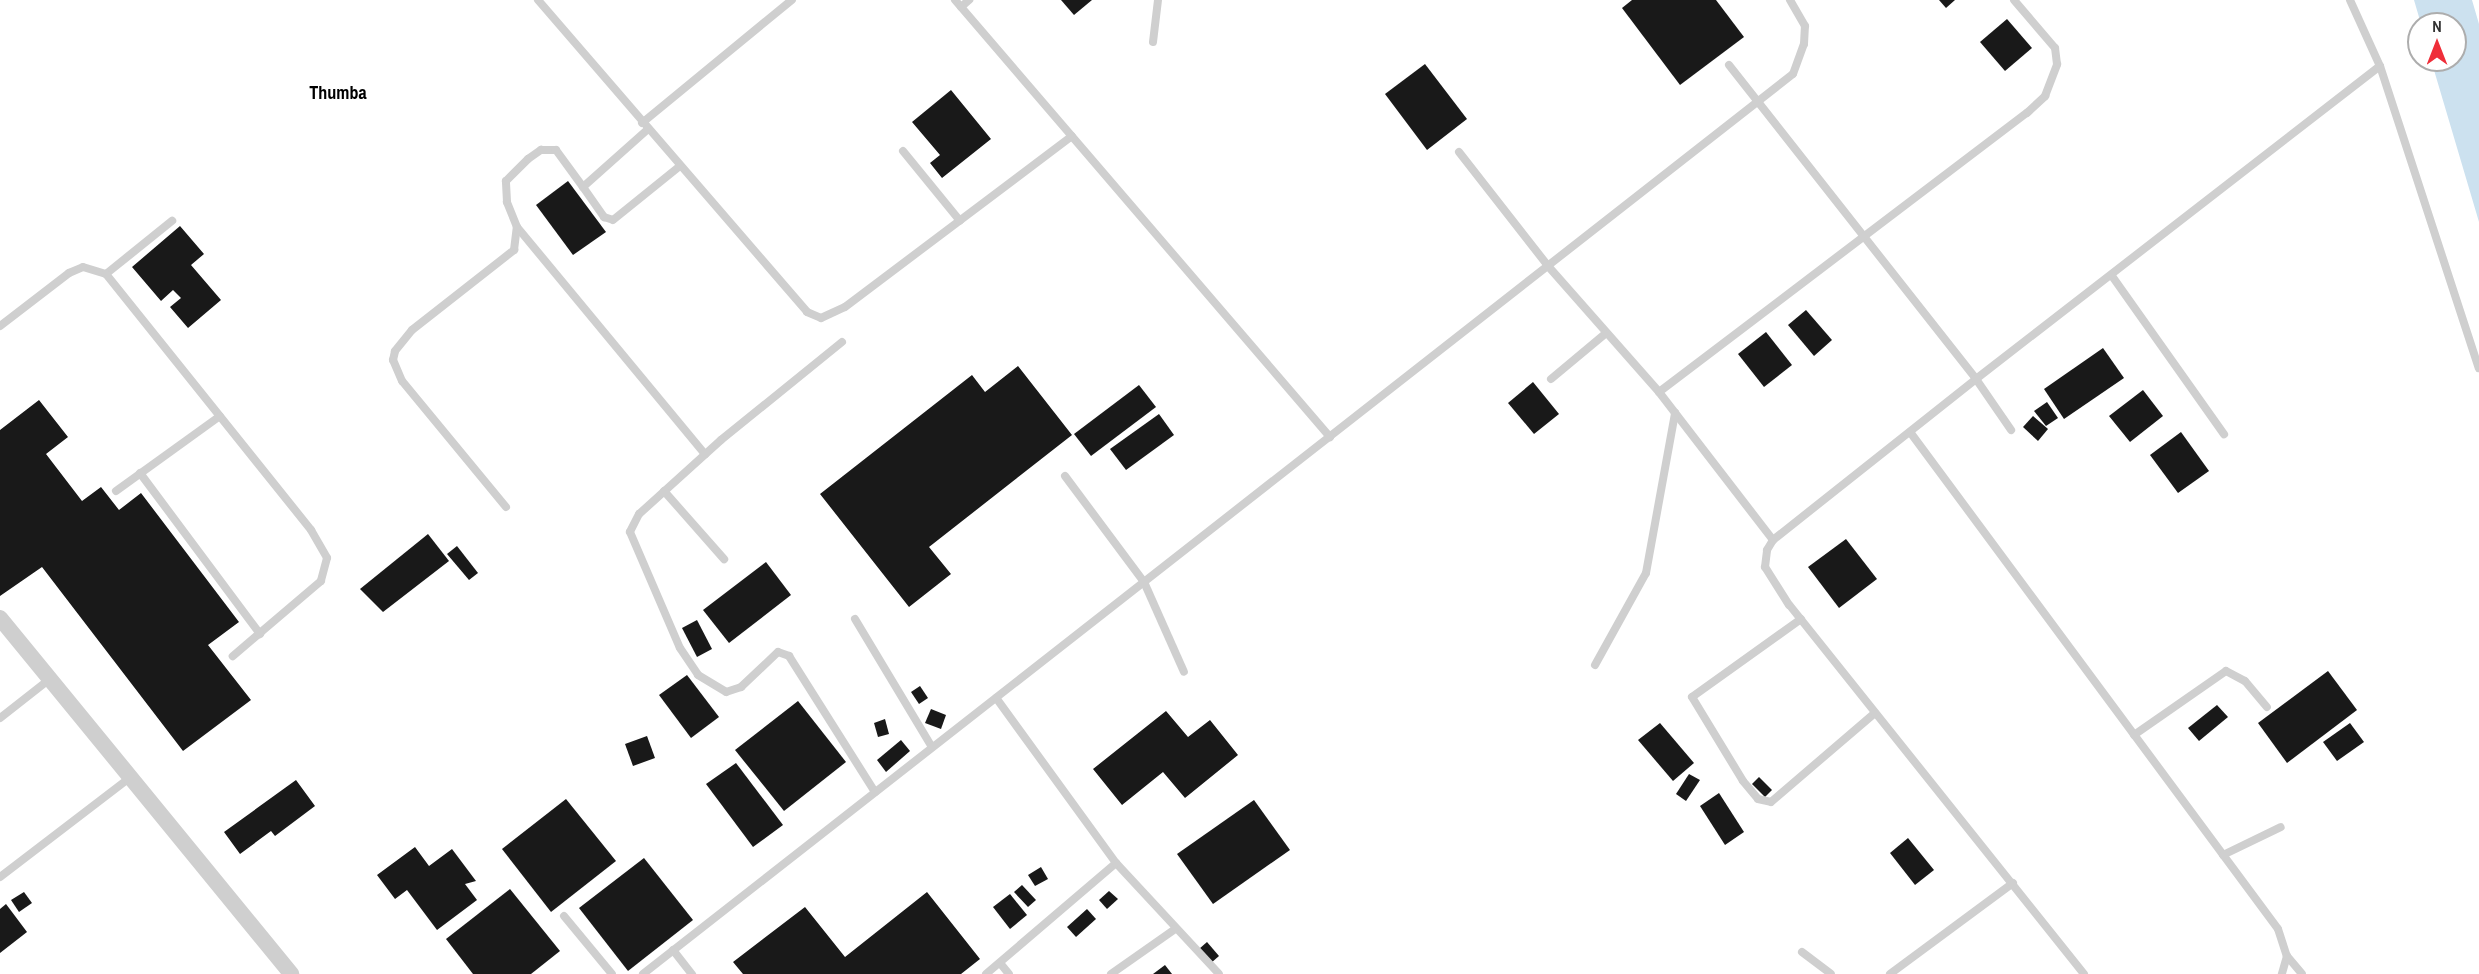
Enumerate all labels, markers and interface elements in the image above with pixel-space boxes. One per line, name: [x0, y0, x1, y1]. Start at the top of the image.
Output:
north arrow: [2407, 12, 2467, 72]
text: N: [2432, 15, 2442, 37]
district label: Thumba: [309, 82, 367, 104]

